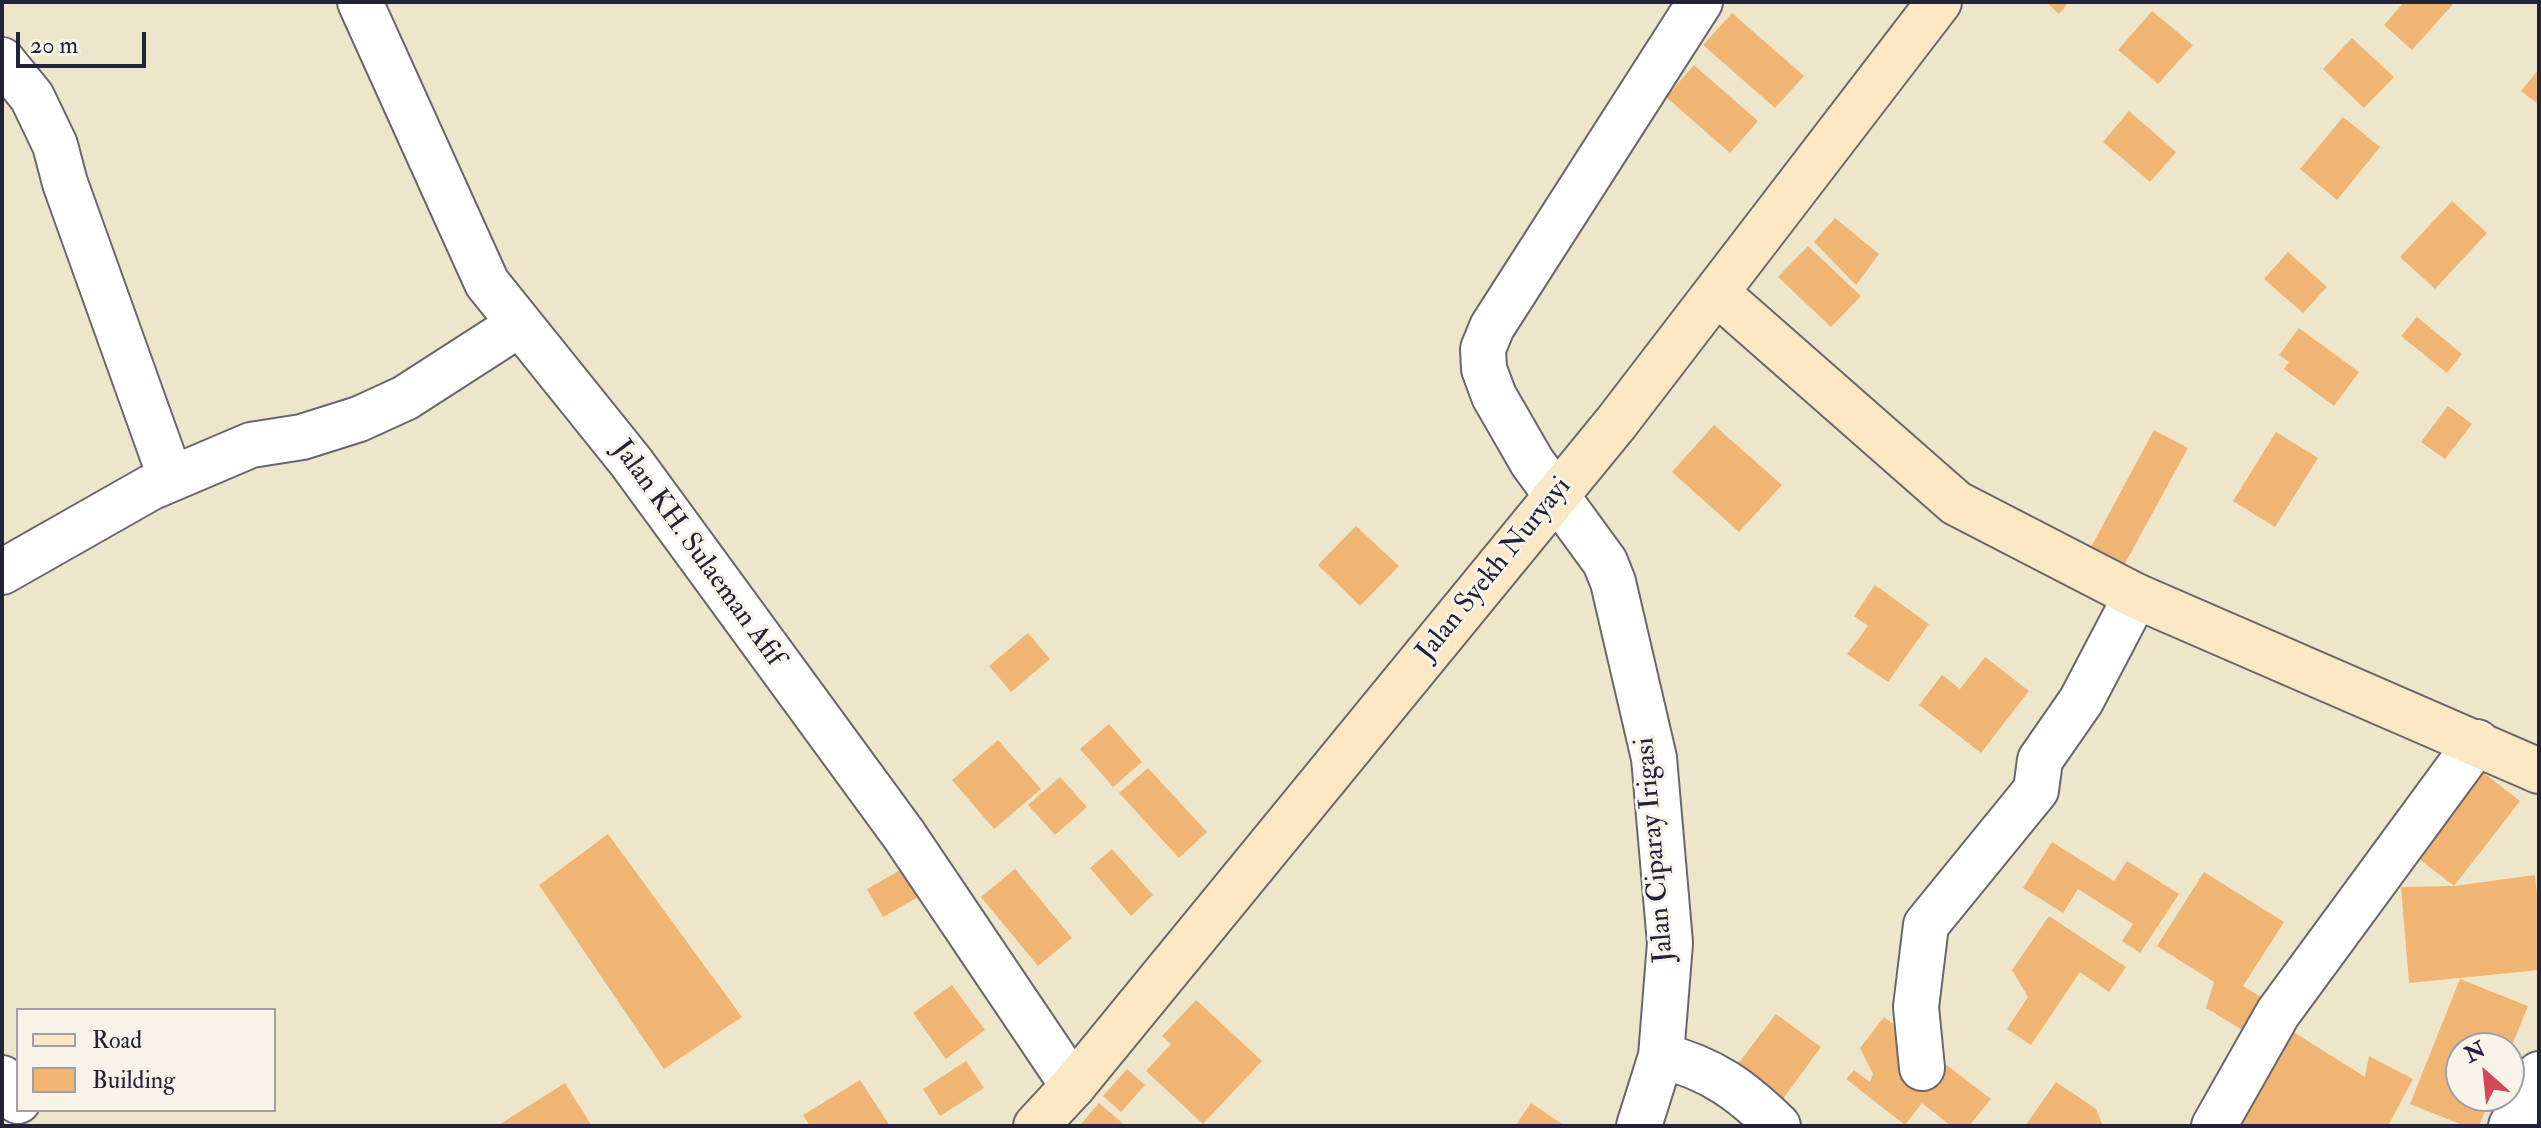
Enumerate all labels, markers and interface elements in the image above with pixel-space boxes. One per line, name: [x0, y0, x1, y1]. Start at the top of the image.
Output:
scale bar: [20, 16, 150, 66]
text: 20 m: [30, 30, 78, 61]
street label: Jalan KH. Sulaeman Afif: [604, 434, 790, 674]
street label: Jalan Syekh Nuryayi: [1411, 471, 1579, 669]
street label: Jalan Ciparay Irigasi: [1629, 736, 1683, 964]
legend: [16, 1008, 276, 1112]
text: Road: [92, 1025, 142, 1056]
north arrow: [2445, 1032, 2525, 1112]
text: N: [2460, 1035, 2490, 1069]
text: Building: [92, 1065, 175, 1096]

